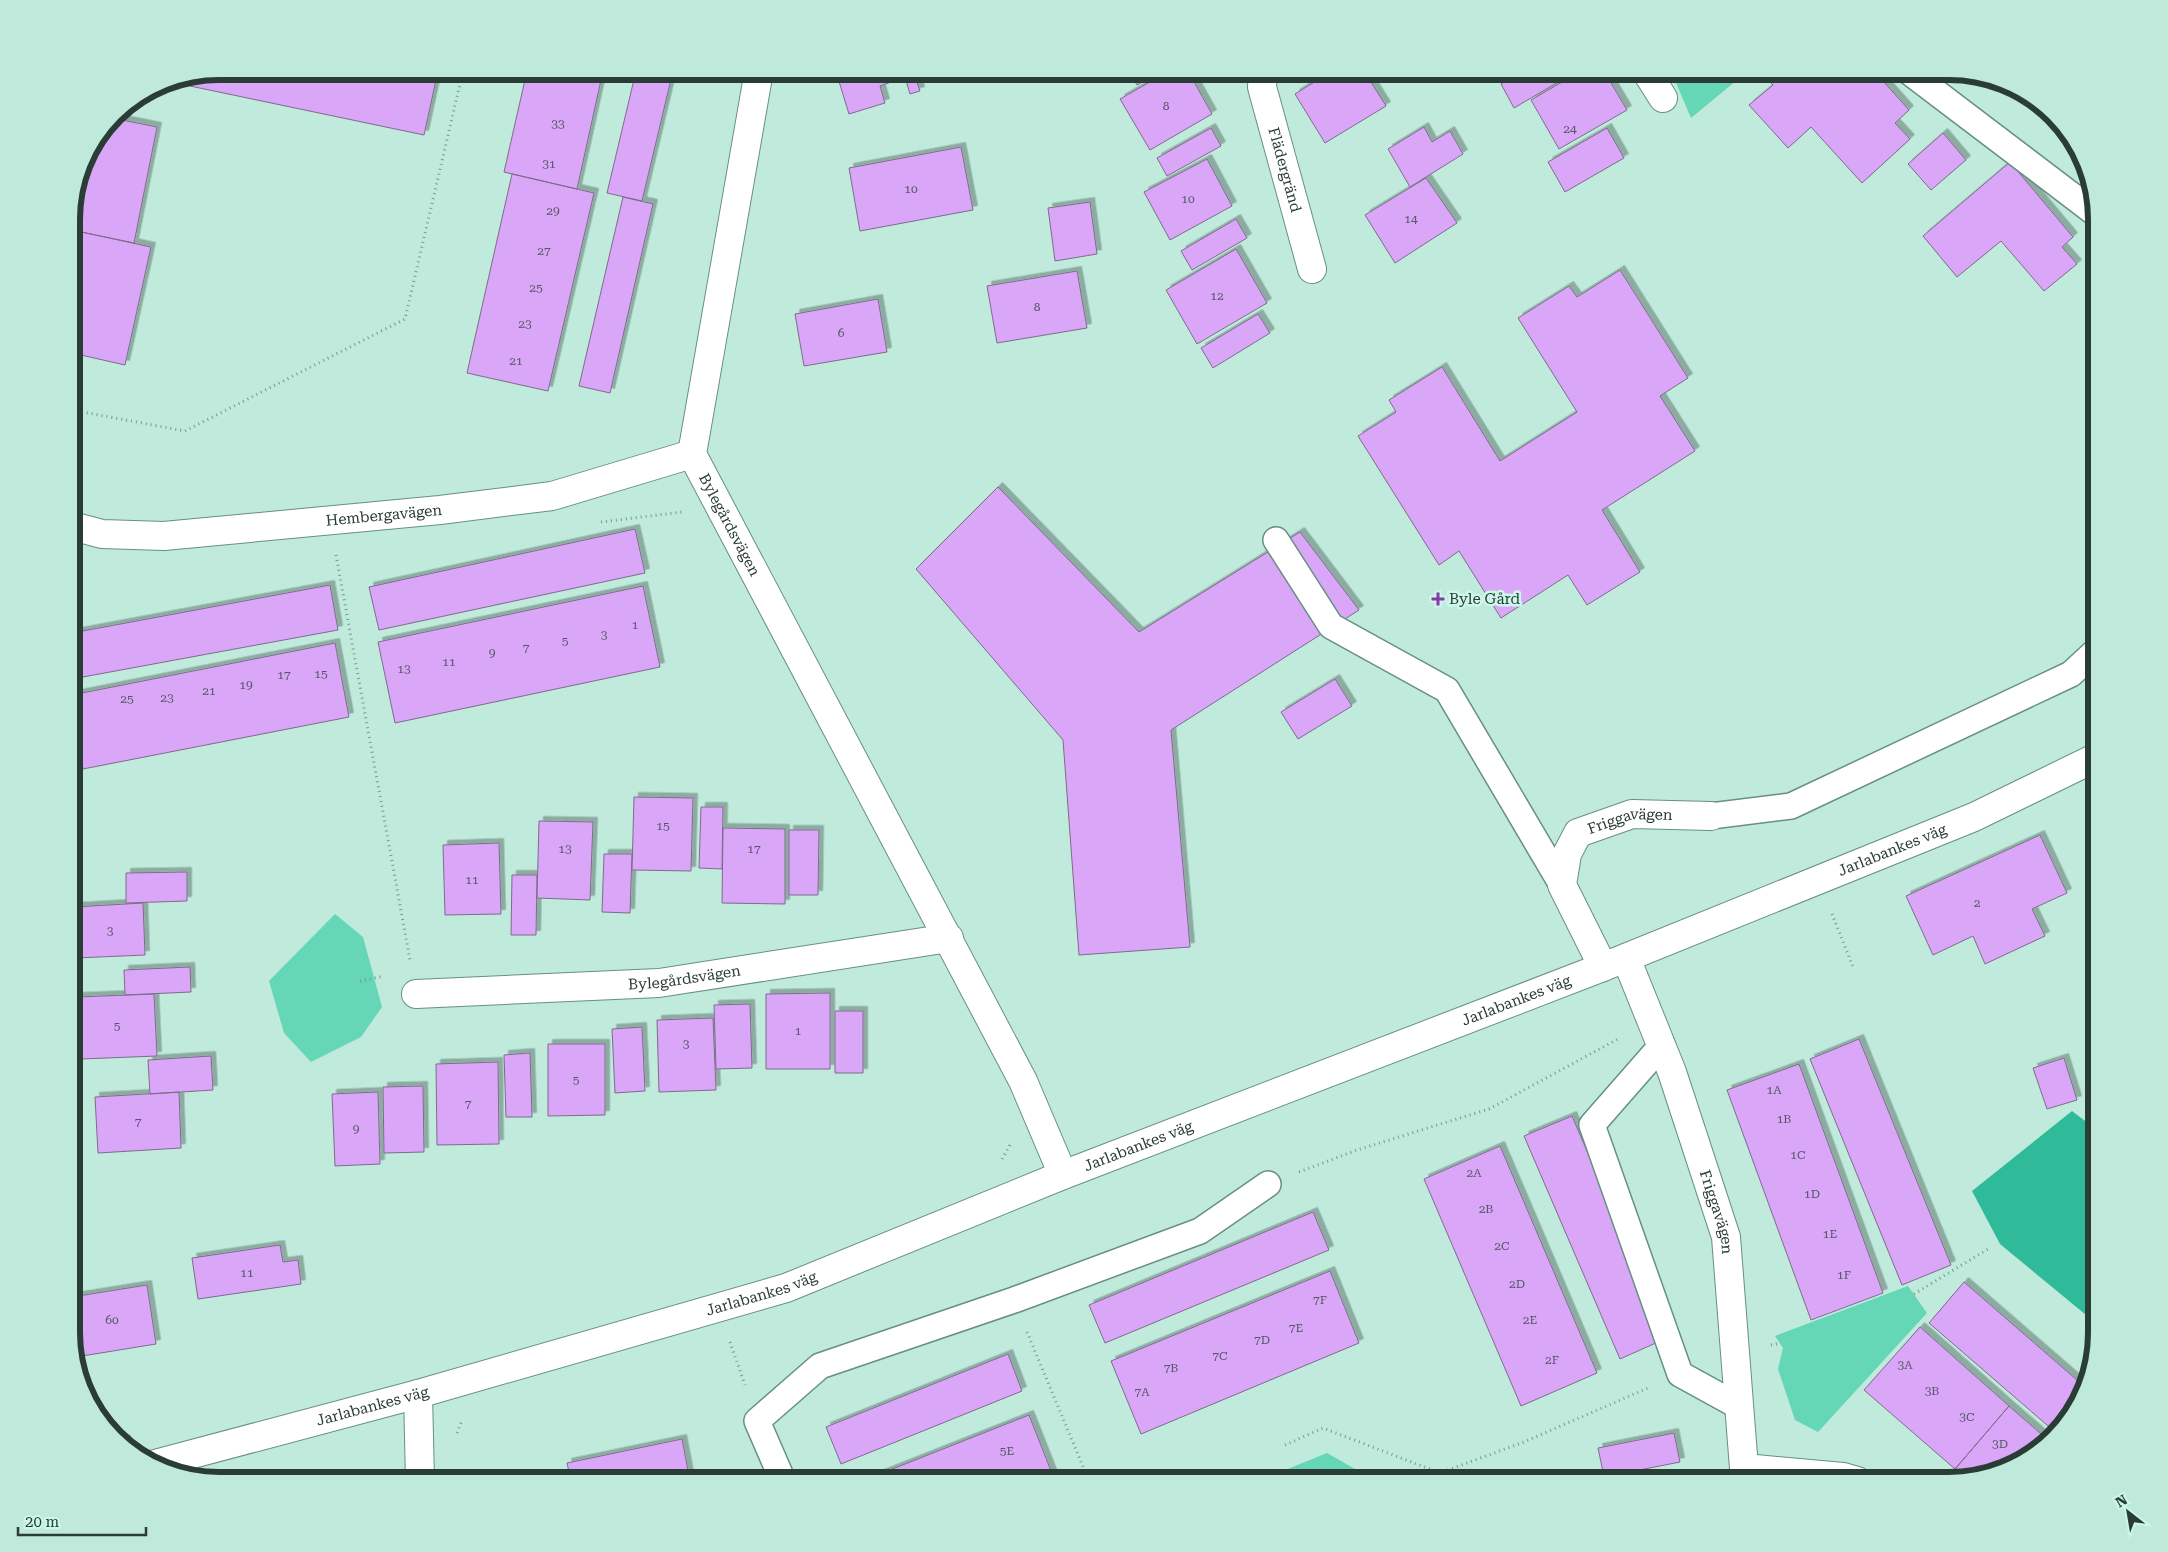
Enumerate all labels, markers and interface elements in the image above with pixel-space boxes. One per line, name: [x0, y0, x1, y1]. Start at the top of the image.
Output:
house number: 8: [1163, 99, 1170, 113]
house number: 33: [551, 117, 565, 131]
house number: 24: [1563, 122, 1577, 136]
street label: Flädergränd: [1265, 125, 1305, 215]
house number: 31: [542, 157, 556, 171]
house number: 10: [904, 182, 918, 196]
house number: 10: [1181, 192, 1195, 206]
house number: 29: [546, 204, 560, 218]
house number: 14: [1404, 212, 1418, 226]
house number: 27: [537, 244, 551, 258]
house number: 25: [529, 281, 543, 295]
house number: 12: [1210, 289, 1224, 303]
house number: 8: [1034, 300, 1041, 314]
house number: 23: [518, 317, 532, 331]
house number: 6: [838, 326, 845, 340]
house number: 21: [509, 354, 523, 368]
street label: Bylegårdsvägen: [695, 471, 764, 580]
street label: Hembergavägen: [325, 501, 443, 530]
place label: Byle Gård: [1449, 590, 1521, 608]
marker: Byle Gård: [1431, 592, 1445, 606]
house number: 1: [632, 618, 639, 632]
house number: 3: [601, 628, 608, 642]
house number: 5: [562, 634, 569, 648]
house number: 7: [523, 641, 530, 655]
house number: 9: [489, 646, 496, 660]
house number: 11: [442, 655, 456, 669]
house number: 13: [397, 662, 411, 676]
house number: 15: [314, 667, 328, 681]
house number: 17: [277, 668, 291, 682]
house number: 19: [239, 678, 253, 692]
house number: 21: [202, 684, 216, 698]
house number: 23: [160, 691, 174, 705]
house number: 25: [120, 692, 134, 706]
street label: Friggavägen: [1585, 805, 1673, 838]
house number: 15: [656, 819, 670, 833]
street label: Jarlabankes väg: [1835, 820, 1950, 880]
house number: 13: [558, 842, 572, 856]
house number: 17: [747, 842, 761, 856]
house number: 11: [465, 873, 479, 887]
house number: 2: [1974, 896, 1981, 910]
house number: 3: [107, 924, 114, 938]
street label: Bylegårdsvägen: [628, 961, 742, 993]
street label: Jarlabankes väg: [1459, 971, 1574, 1030]
house number: 5: [114, 1019, 121, 1033]
house number: 1: [795, 1024, 802, 1038]
house number: 3: [683, 1037, 690, 1051]
house number: 5: [573, 1073, 580, 1087]
house number: 1A: [1766, 1083, 1782, 1097]
house number: 7: [465, 1097, 472, 1111]
house number: 1B: [1777, 1112, 1791, 1126]
house number: 7: [135, 1115, 142, 1129]
street label: Jarlabankes väg: [1081, 1117, 1196, 1175]
house number: 9: [353, 1122, 360, 1136]
house number: 1C: [1790, 1148, 1806, 1162]
house number: 2A: [1466, 1166, 1482, 1180]
street label: Friggavägen: [1696, 1168, 1736, 1255]
house number: 1D: [1804, 1187, 1820, 1201]
house number: 2B: [1479, 1202, 1493, 1216]
house number: 1E: [1823, 1227, 1837, 1241]
house number: 2C: [1494, 1239, 1510, 1253]
house number: 11: [240, 1266, 254, 1280]
street label: Jarlabankes väg: [704, 1267, 820, 1320]
house number: 1F: [1837, 1268, 1851, 1282]
house number: 2D: [1509, 1277, 1525, 1291]
house number: 7F: [1313, 1293, 1327, 1307]
house number: 60: [105, 1313, 119, 1327]
house number: 2E: [1523, 1313, 1537, 1327]
house number: 7E: [1289, 1321, 1303, 1335]
house number: 7D: [1254, 1333, 1270, 1347]
house number: 7C: [1212, 1349, 1228, 1363]
house number: 2F: [1545, 1353, 1559, 1367]
house number: 3A: [1897, 1358, 1913, 1372]
house number: 7B: [1164, 1361, 1178, 1375]
street label: Jarlabankes väg: [314, 1382, 431, 1430]
house number: 3B: [1925, 1384, 1939, 1398]
house number: 7A: [1134, 1385, 1150, 1399]
house number: 3C: [1959, 1410, 1975, 1424]
house number: 3D: [1992, 1437, 2008, 1451]
house number: 5E: [1000, 1444, 1014, 1458]
north arrow: [2103, 1487, 2153, 1537]
text: N: [2113, 1491, 2130, 1510]
scale bar: [18, 1504, 145, 1536]
text: 20 m: [25, 1513, 60, 1531]

